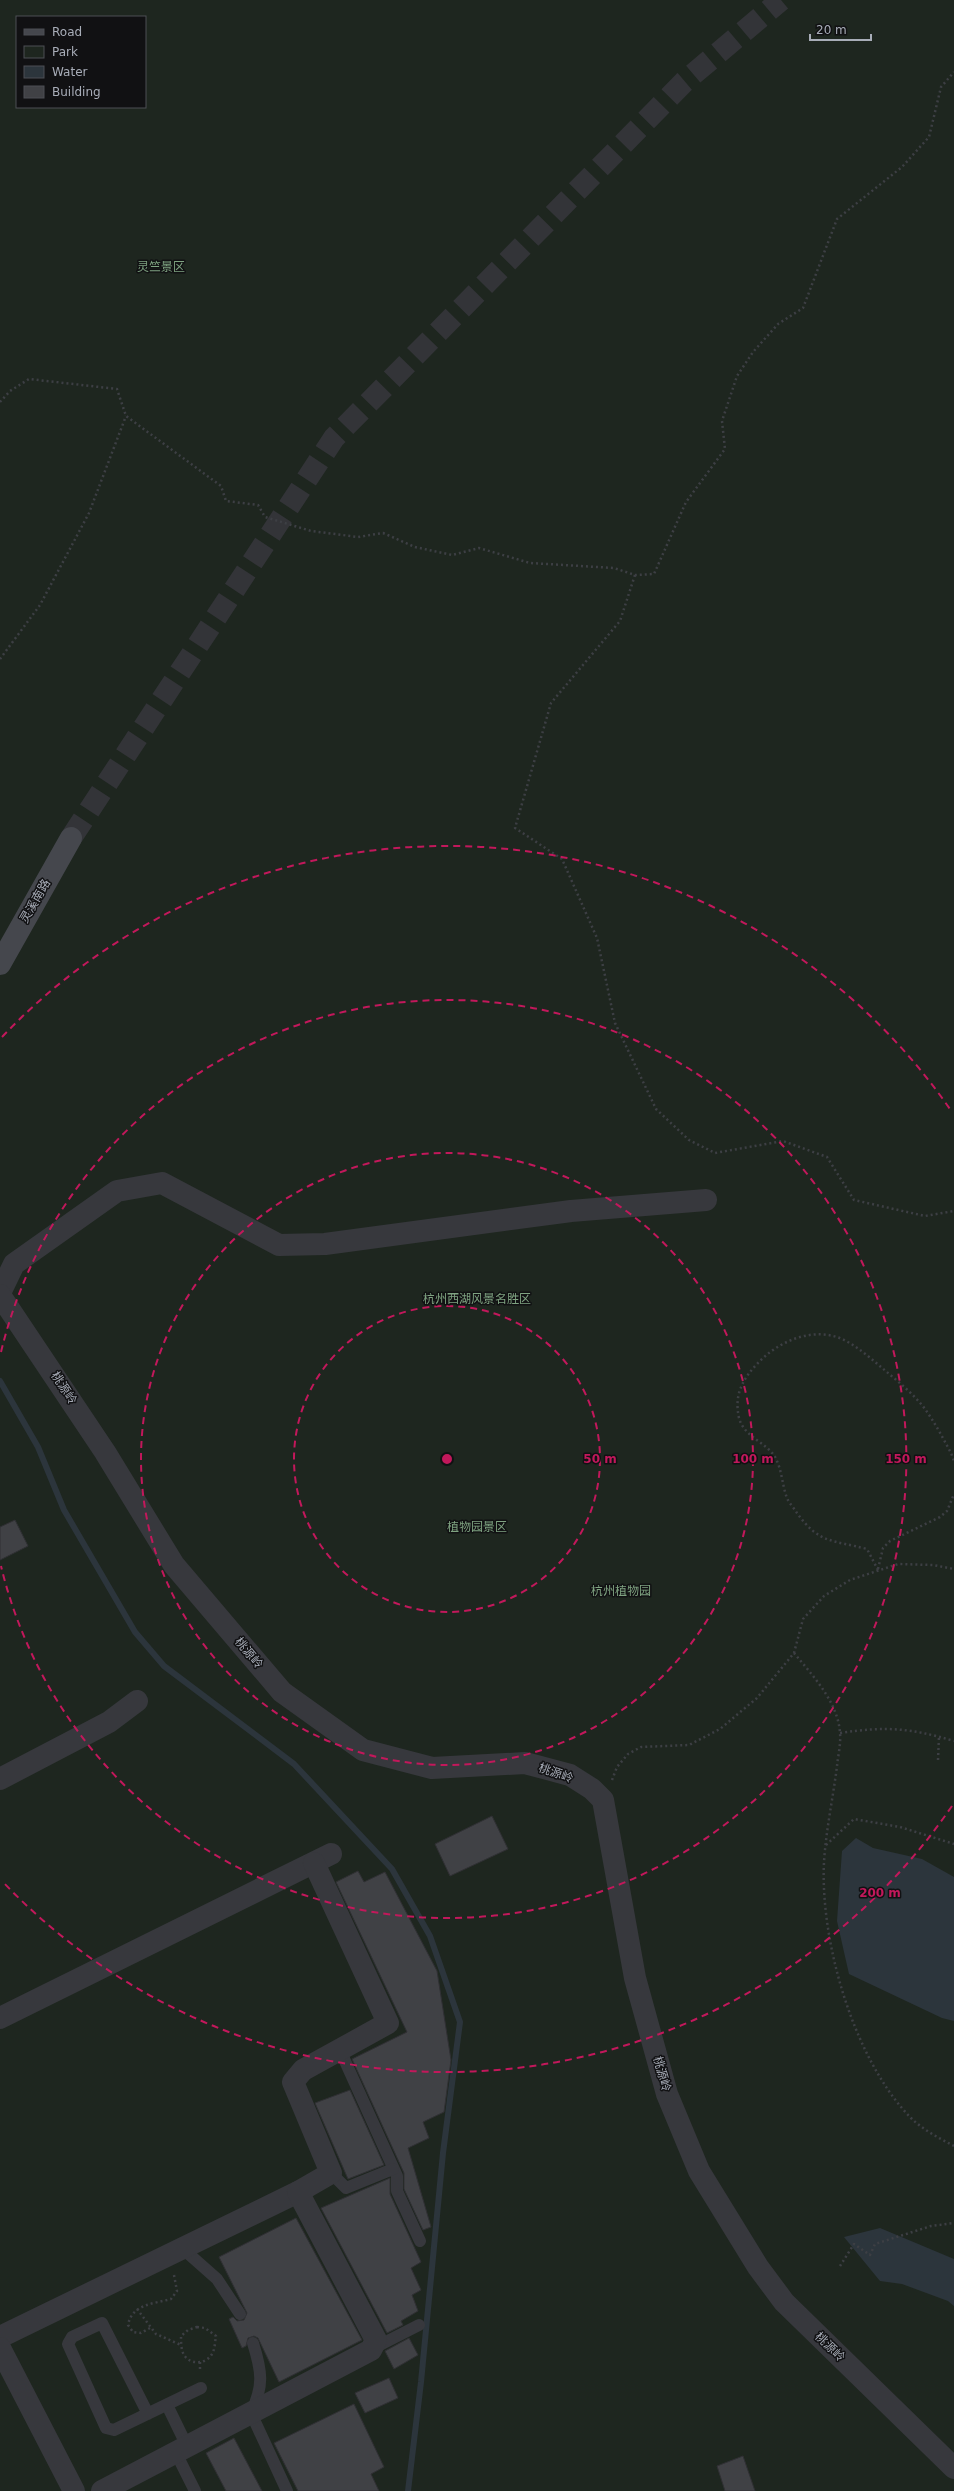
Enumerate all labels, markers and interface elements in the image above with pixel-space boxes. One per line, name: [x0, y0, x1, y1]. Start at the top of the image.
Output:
legend: [16, 16, 146, 108]
scale bar: [810, 16, 871, 42]
text: 20 m: [816, 23, 847, 37]
text: Road: [52, 25, 82, 39]
text: Park: [52, 45, 78, 59]
text: Water: [52, 65, 88, 79]
text: Building: [52, 85, 101, 99]
park label: 灵竺景区: [137, 260, 185, 274]
street label: 灵溪南路: [17, 877, 53, 925]
park label: 杭州西湖风景名胜区: [423, 1292, 531, 1306]
street label: 桃源岭: [48, 1369, 80, 1407]
centre of rings: [440, 1452, 454, 1466]
text: 50 m: [583, 1452, 617, 1466]
text: 100 m: [732, 1452, 774, 1466]
text: 150 m: [885, 1452, 927, 1466]
park label: 植物园景区: [447, 1520, 507, 1534]
park label: 杭州植物园: [591, 1584, 651, 1598]
street label: 桃源岭: [232, 1635, 266, 1671]
street label: 桃源岭: [537, 1761, 575, 1785]
text: 200 m: [859, 1886, 901, 1900]
street label: 桃源岭: [650, 2055, 674, 2093]
street label: 桃源岭: [812, 2329, 848, 2365]

